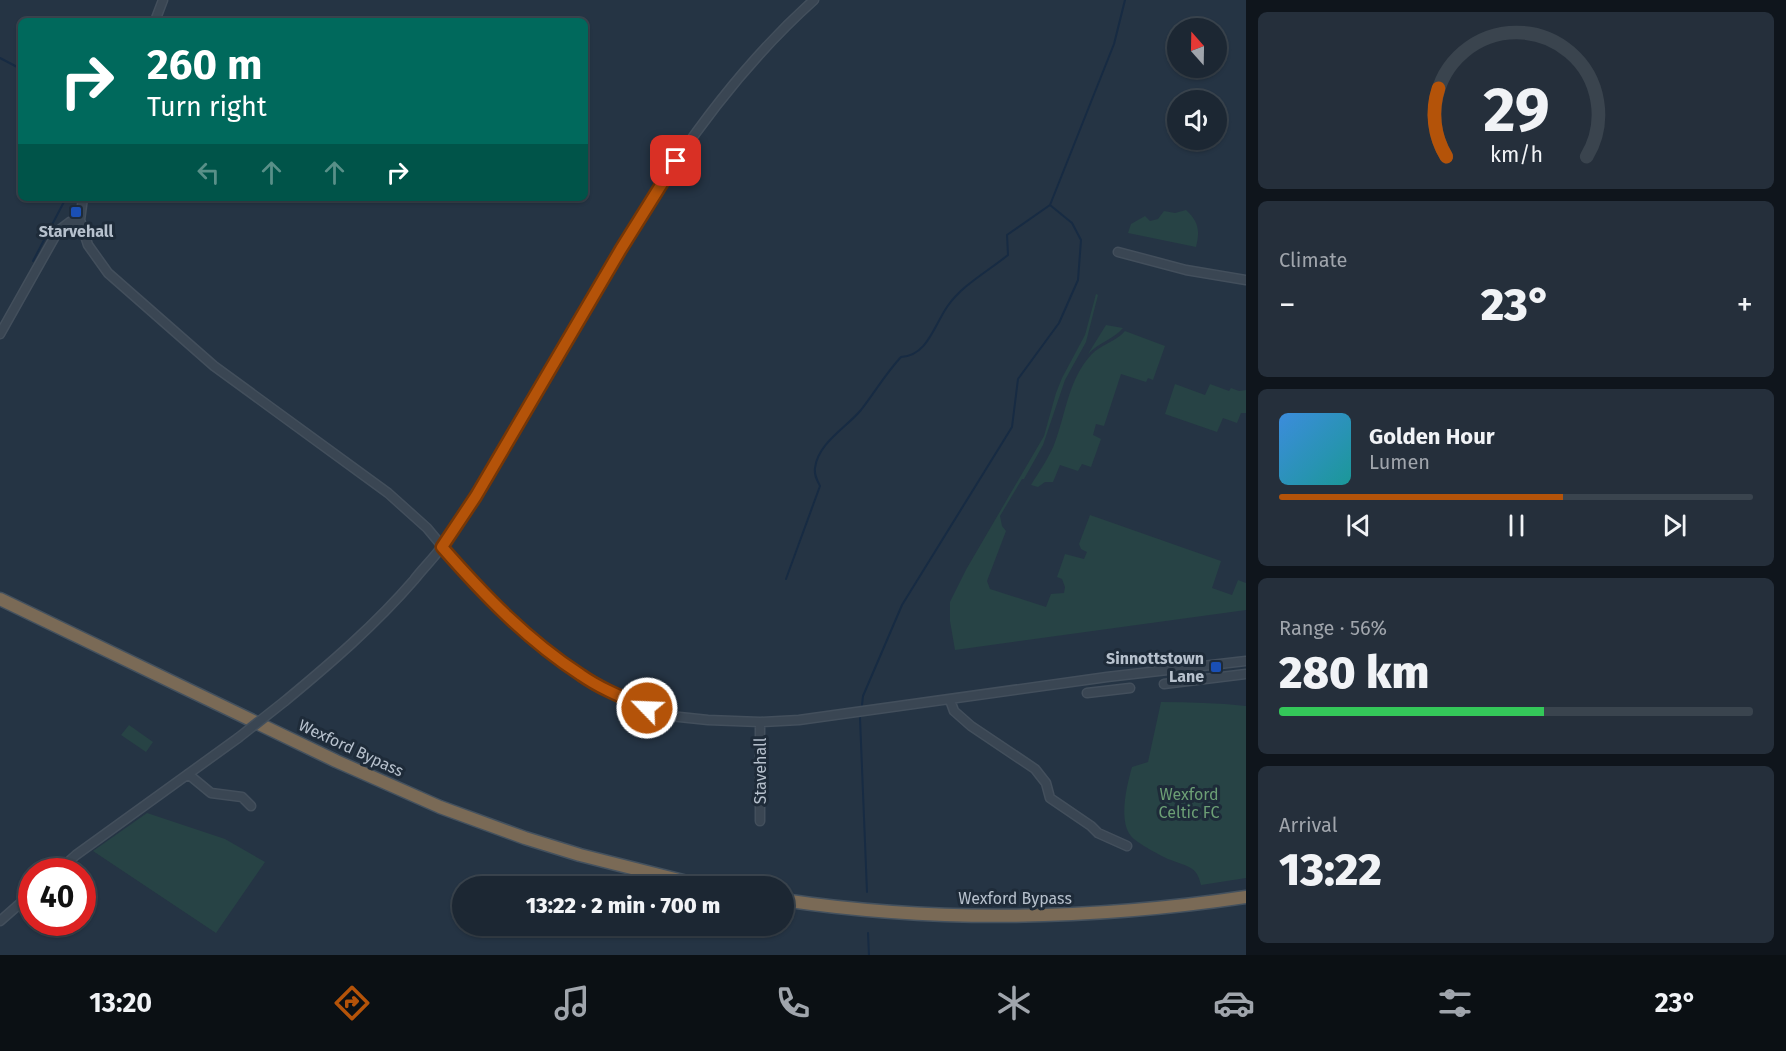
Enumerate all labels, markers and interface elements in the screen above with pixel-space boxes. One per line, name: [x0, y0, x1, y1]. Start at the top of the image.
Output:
north arrow: [1167, 18, 1227, 78]
map controls: [1167, 18, 1227, 150]
text: 260 m: [147, 40, 262, 90]
icon: right: [48, 42, 126, 120]
text: 29: [1483, 73, 1549, 148]
button: sound: [1167, 90, 1227, 150]
text: Turn right: [147, 91, 267, 123]
pin: [650, 135, 701, 186]
text: km/h: [1489, 143, 1543, 169]
icon: arrive: [659, 144, 692, 177]
icon: left: [192, 156, 225, 189]
icon: ahead: [255, 156, 288, 189]
icon: ahead: [318, 156, 351, 189]
icon: right: [381, 156, 414, 189]
marker: Starvehall: [69, 205, 83, 219]
place label: Starvehall: [39, 222, 114, 241]
text: Climate: [1279, 248, 1347, 272]
text: 23°: [1481, 278, 1551, 332]
text: −: [1279, 285, 1296, 325]
text: +: [1737, 285, 1753, 325]
text: Golden Hour: [1369, 423, 1495, 450]
text: Lumen: [1369, 450, 1430, 474]
icon: previous: [1342, 509, 1375, 542]
icon: pause: [1500, 509, 1533, 542]
icon: next: [1658, 509, 1691, 542]
text: Range · 56%: [1279, 616, 1387, 640]
text: 280 km: [1279, 646, 1429, 700]
place label: Sinnottstown Lane: [1106, 649, 1204, 686]
marker: Sinnottstown Lane: [1209, 660, 1223, 674]
position arrow: [615, 676, 679, 740]
street label: Wexford Bypass: [295, 715, 407, 781]
street label: Stavehall: [751, 737, 770, 804]
park label: Wexford Celtic FC: [1159, 785, 1219, 822]
text: Arrival: [1279, 813, 1338, 837]
text: 13:22: [1279, 843, 1382, 897]
speed limit sign: 40: [18, 858, 96, 936]
street label: Wexford Bypass: [958, 889, 1072, 908]
text: 13:22 · 2 min · 700 m: [526, 892, 720, 919]
icon: directions: [331, 982, 373, 1024]
icon: music: [551, 982, 593, 1024]
icon: phone: [772, 982, 814, 1024]
icon: climate: [993, 982, 1035, 1024]
icon: car: [1213, 982, 1255, 1024]
icon: filters: [1434, 982, 1476, 1024]
text: 13:20: [89, 987, 152, 1019]
text: 23°: [1655, 987, 1697, 1019]

